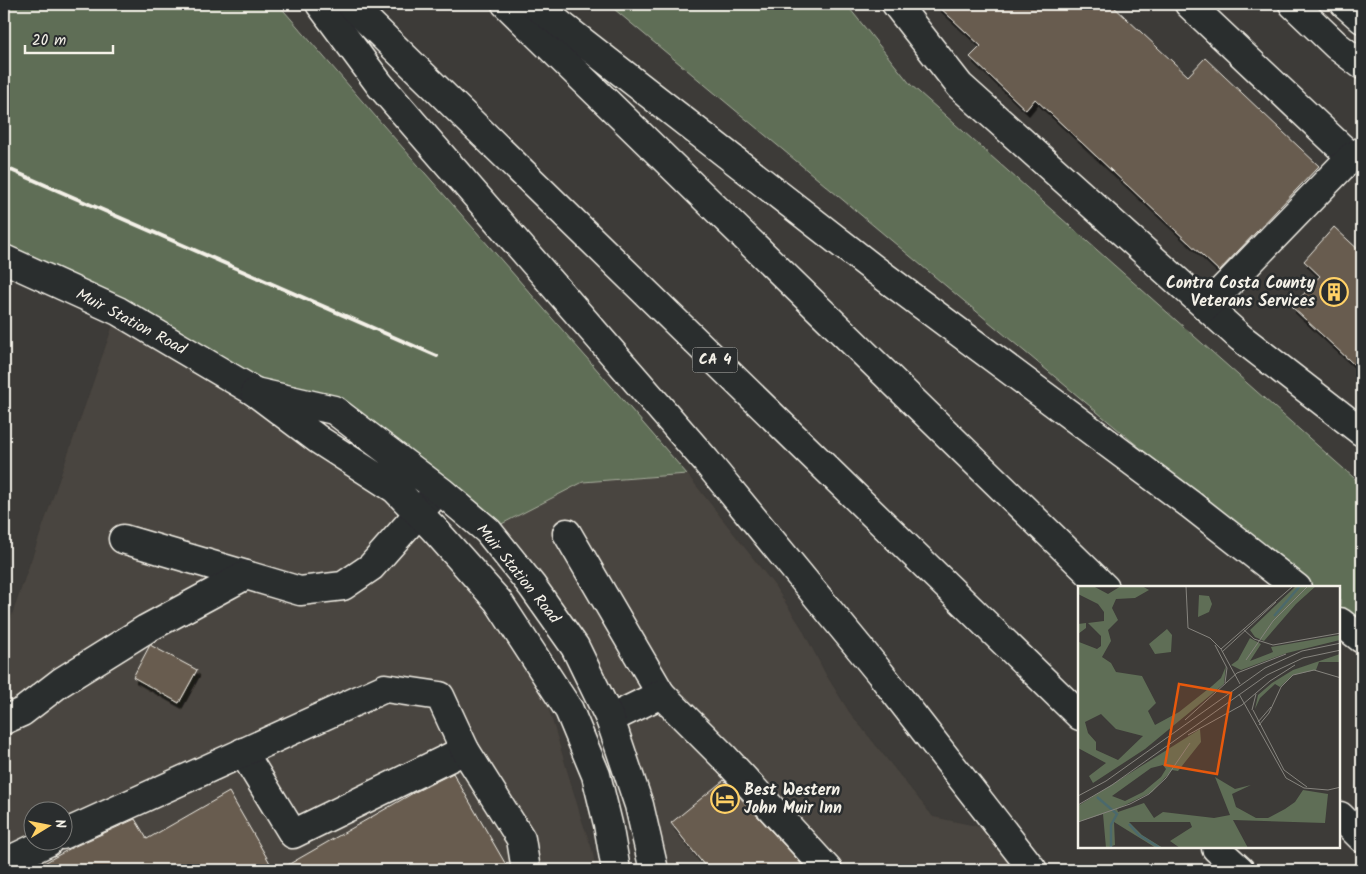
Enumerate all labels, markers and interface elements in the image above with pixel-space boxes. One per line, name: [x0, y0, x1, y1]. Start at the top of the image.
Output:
scale bar: [25, 22, 112, 54]
text: 20 m: [32, 29, 66, 53]
place label: Contra Costa County Veterans Services: [1166, 271, 1316, 314]
building icon: Contra Costa County Veterans Services: [1319, 277, 1349, 307]
street label: Muir Station Road: [71, 282, 192, 362]
road number: CA 4: [692, 348, 738, 372]
street label: Muir Station Road: [470, 519, 567, 630]
inset map: [1078, 586, 1341, 849]
place label: Best Western John Muir Inn: [744, 778, 842, 821]
hotel icon: Best Western John Muir Inn: [710, 784, 740, 814]
north arrow: [22, 802, 72, 852]
text: N: [48, 818, 71, 830]

